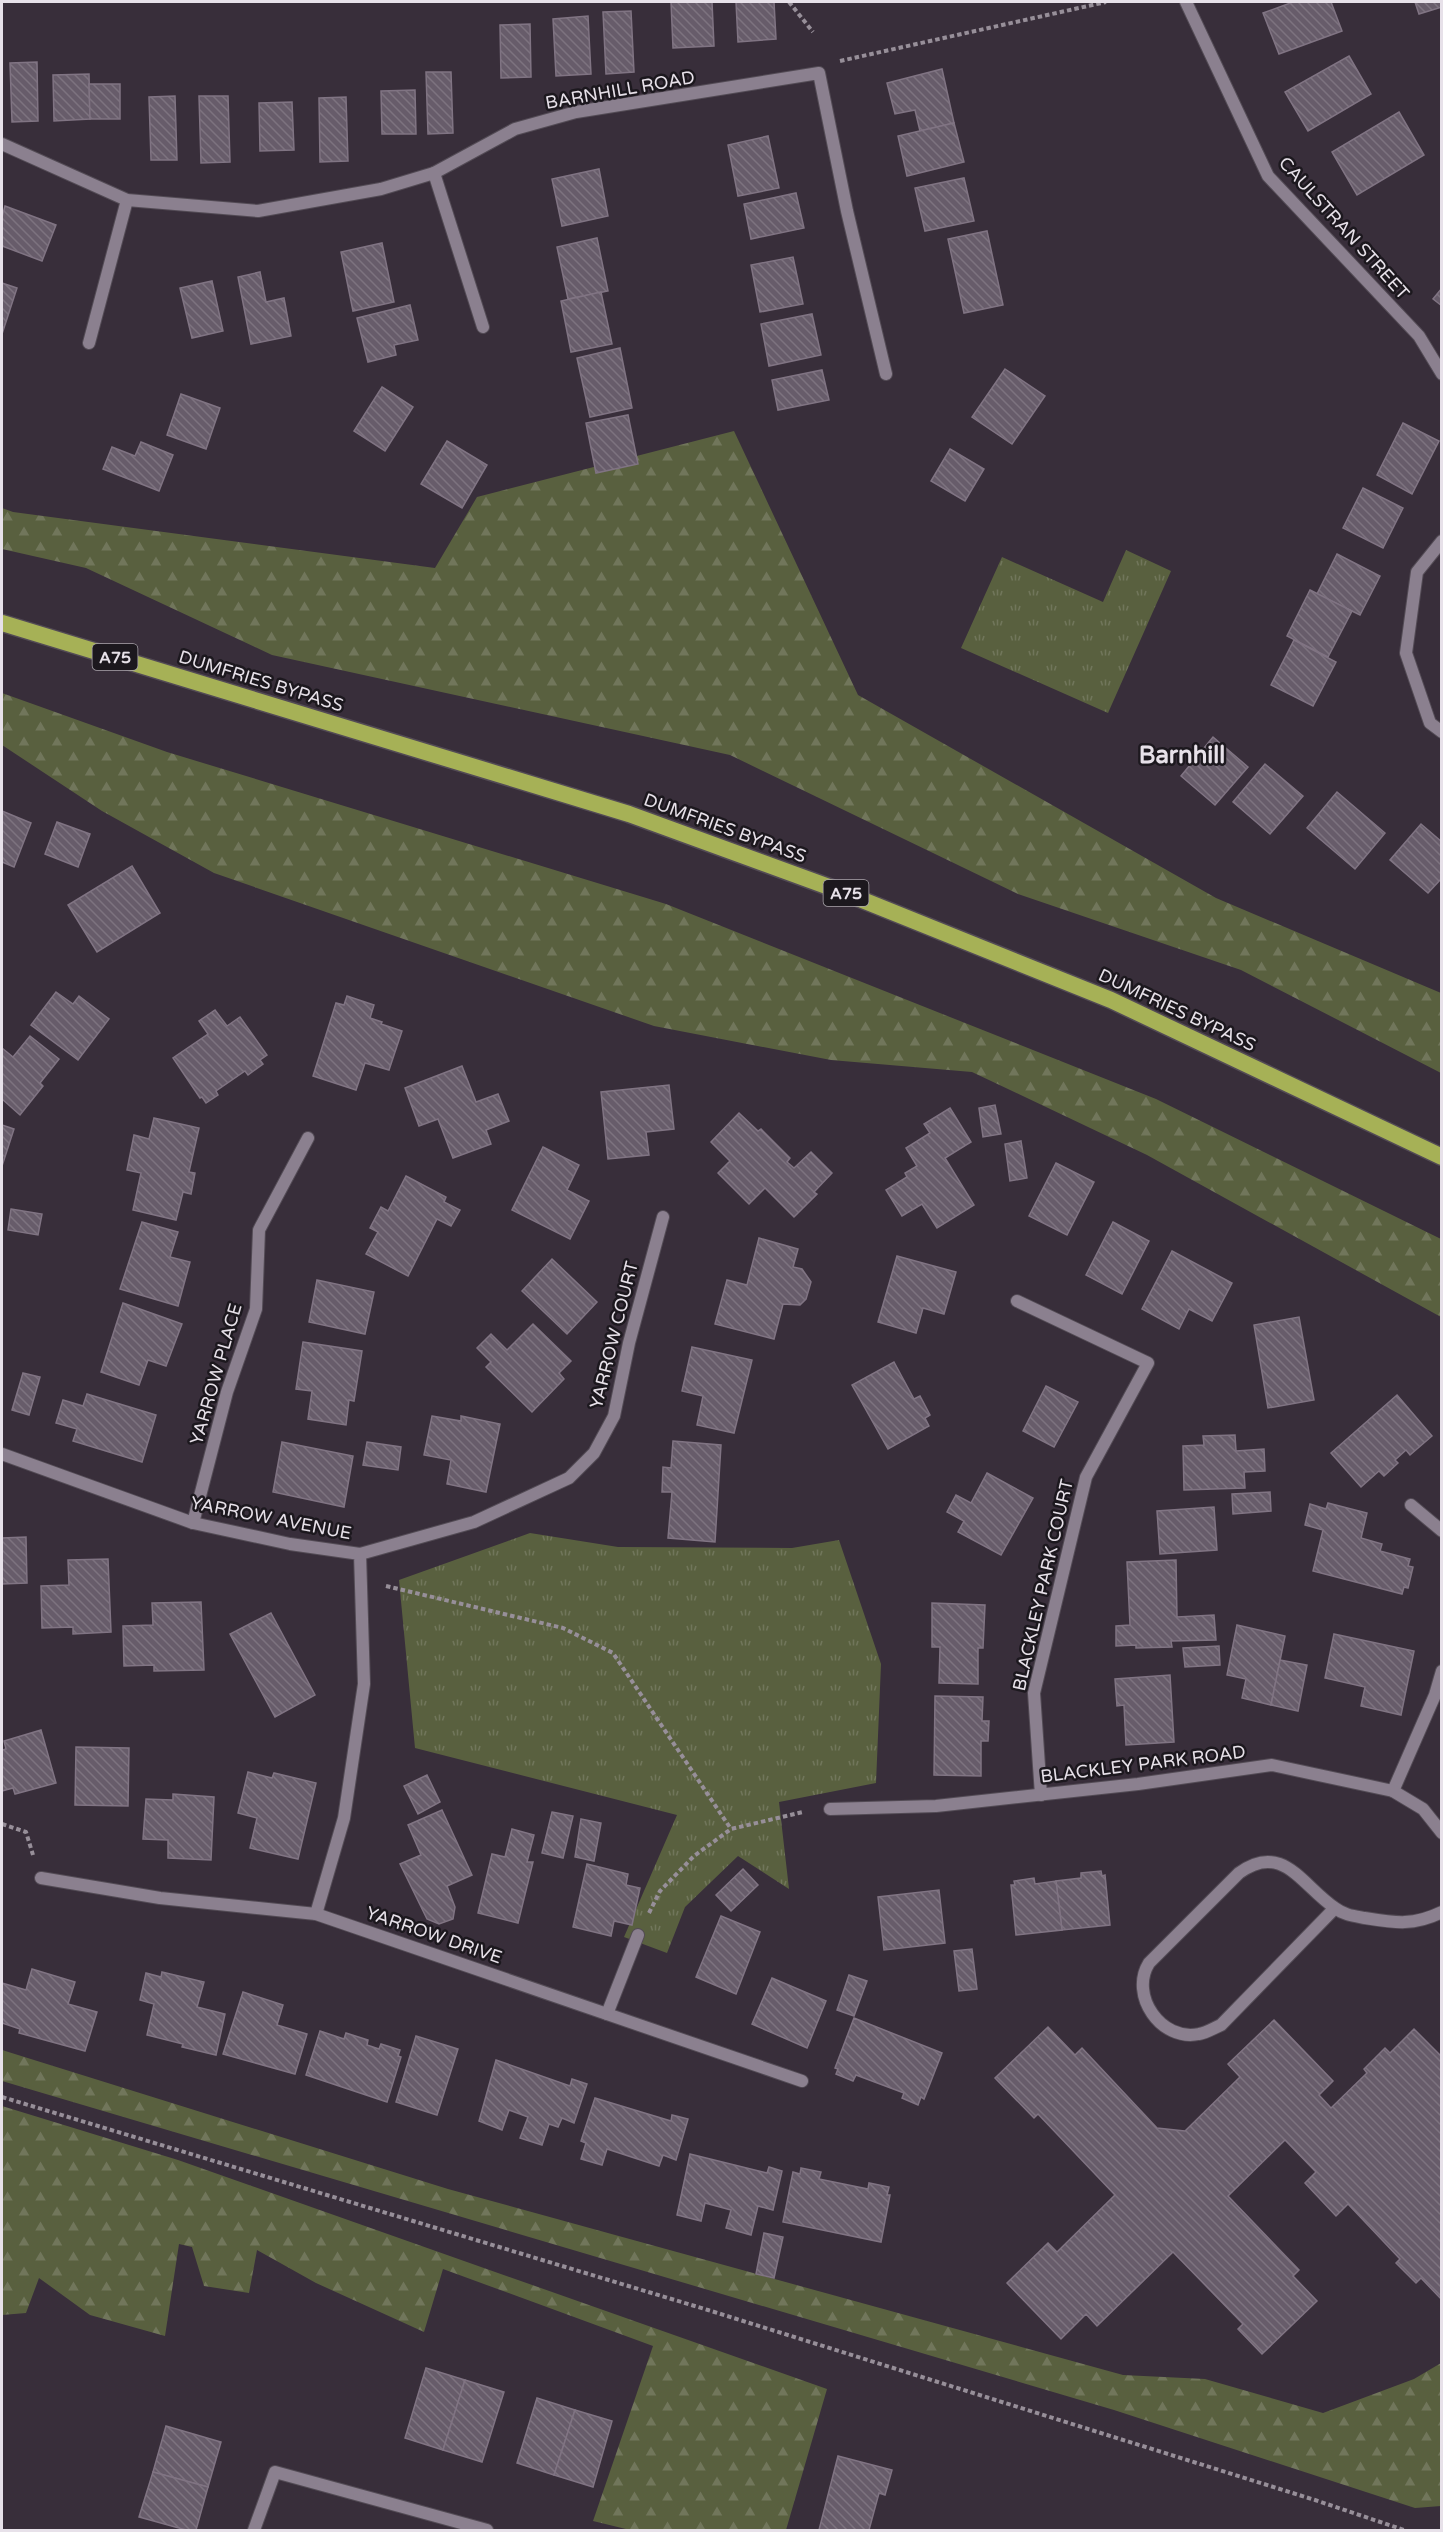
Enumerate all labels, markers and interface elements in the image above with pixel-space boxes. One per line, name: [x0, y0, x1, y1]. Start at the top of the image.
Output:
street label: BARNHILL ROAD: [544, 66, 696, 114]
street label: CAULSTRAN STREET: [1274, 152, 1414, 304]
road number: A75: [92, 644, 138, 670]
street label: DUMFRIES BYPASS: [176, 645, 346, 717]
district label: Barnhill: [1139, 741, 1225, 770]
street label: DUMFRIES BYPASS: [641, 788, 809, 868]
road number: A75: [824, 880, 868, 906]
street label: DUMFRIES BYPASS: [1095, 964, 1259, 1056]
street label: YARROW COURT: [585, 1259, 643, 1411]
street label: YARROW PLACE: [185, 1301, 247, 1447]
street label: BLACKLEY PARK COURT: [1008, 1477, 1078, 1693]
street label: YARROW AVENUE: [189, 1492, 353, 1544]
street label: BLACKLEY PARK ROAD: [1039, 1740, 1247, 1788]
street label: YARROW DRIVE: [363, 1901, 505, 1969]

